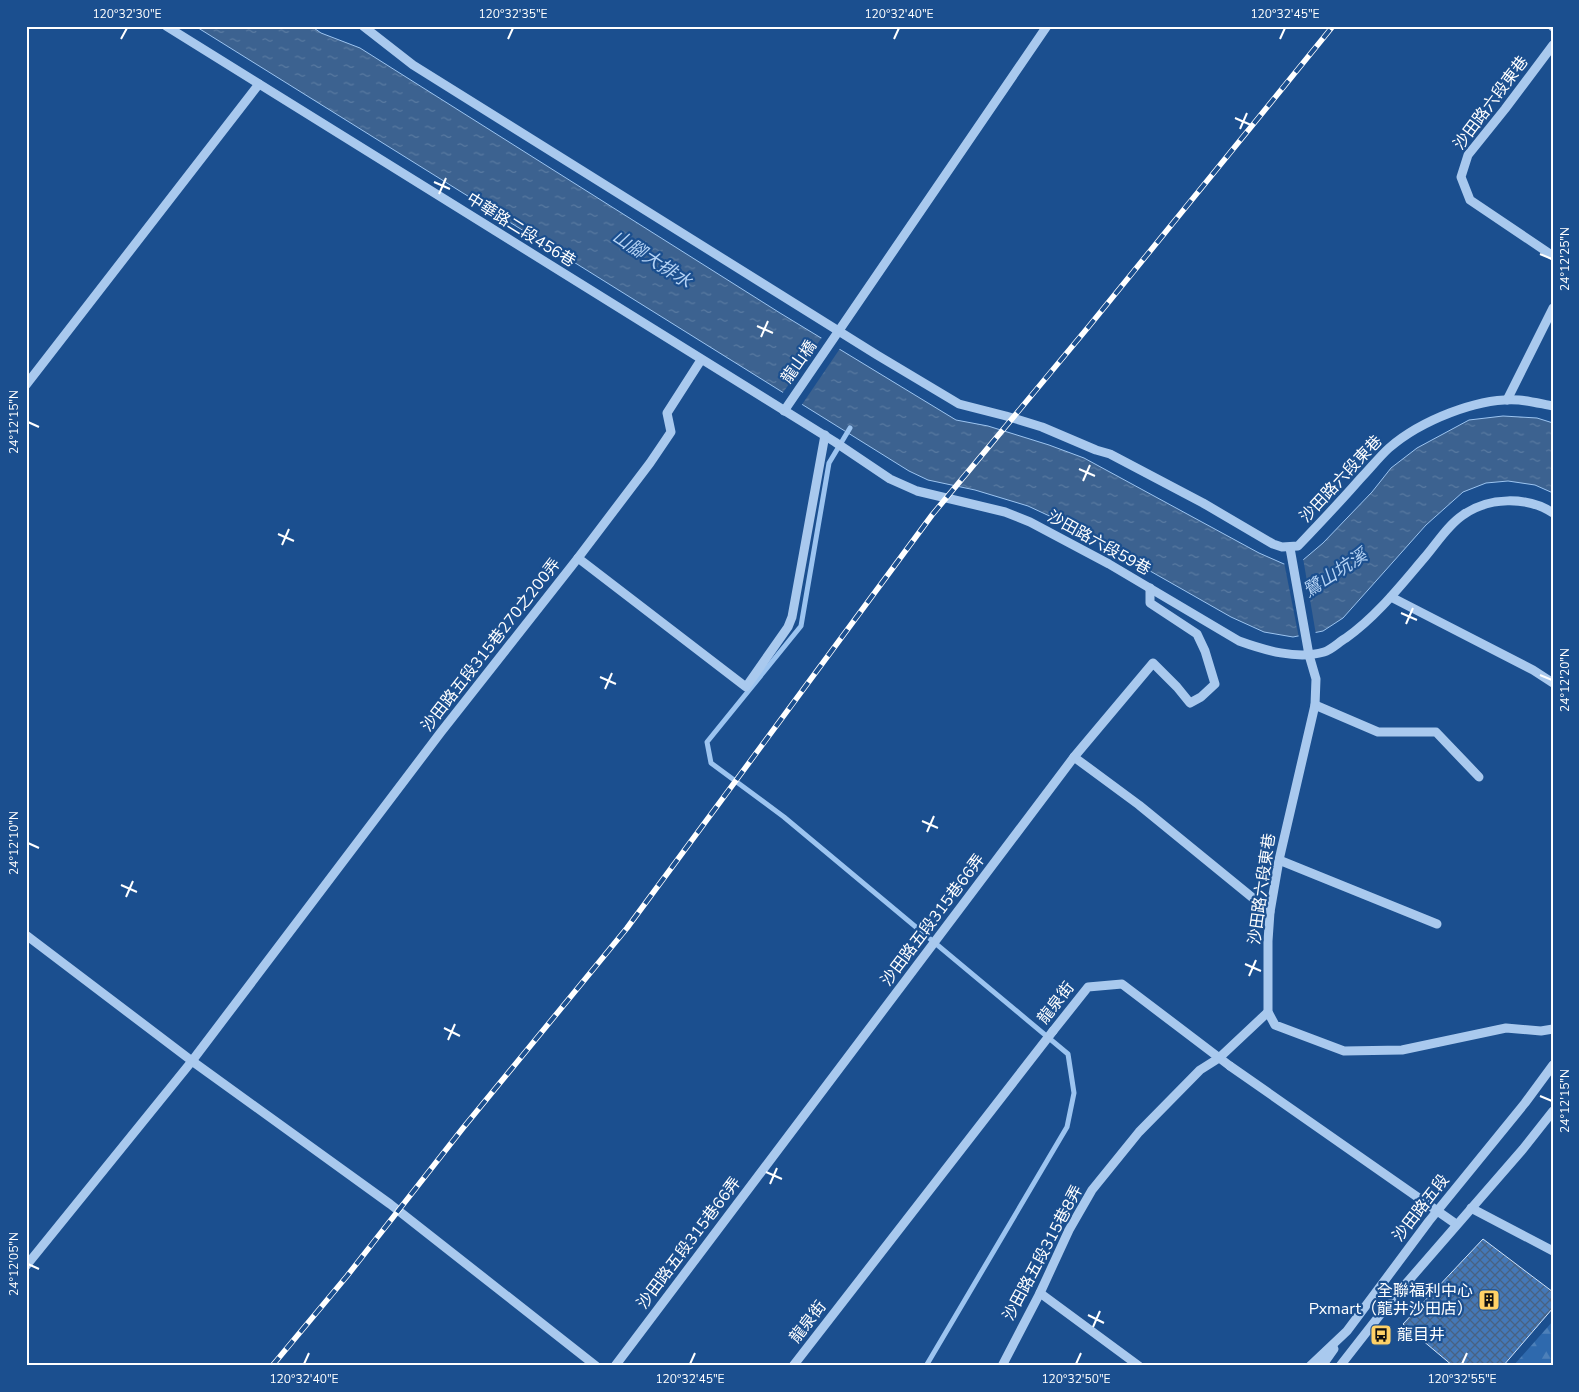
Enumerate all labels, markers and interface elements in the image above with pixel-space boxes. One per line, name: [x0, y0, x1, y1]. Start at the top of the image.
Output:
text: 120°32'30"E: [92, 6, 162, 22]
text: 120°32'35"E: [478, 6, 548, 22]
text: 120°32'40"E: [864, 6, 934, 22]
text: 120°32'45"E: [1250, 6, 1320, 22]
street label: 沙田路六段東巷: [1449, 52, 1533, 154]
street label: 中華路二段456巷: [462, 188, 580, 272]
water label: 山腳大排水: [608, 224, 697, 294]
text: 24°12'25"N: [1557, 227, 1573, 291]
street label: 龍山橋: [776, 336, 822, 388]
text: 24°12'15"N: [6, 390, 22, 454]
street label: 沙田路六段東巷: [1295, 431, 1387, 527]
street label: 沙田路六段59巷: [1043, 505, 1155, 581]
water label: 鷺山坑溪: [1298, 542, 1374, 603]
street label: 沙田路五段315巷270之200弄: [416, 554, 566, 736]
text: 24°12'20"N: [1557, 648, 1573, 712]
text: 24°12'10"N: [6, 811, 22, 875]
street label: 沙田路六段東巷: [1243, 832, 1281, 946]
street label: 沙田路五段315巷66弄: [876, 849, 990, 991]
street label: 龍泉街: [1033, 977, 1079, 1029]
text: 24°12'15"N: [1557, 1069, 1573, 1133]
street label: 沙田路五段: [1388, 1170, 1454, 1246]
street label: 沙田路五段315巷66弄: [632, 1172, 746, 1314]
street label: 沙田路五段315巷8弄: [998, 1181, 1088, 1325]
text: 24°12'05"N: [6, 1232, 22, 1296]
place label: 全聯福利中心 Pxmart（龍井沙田店）: [1309, 1280, 1473, 1320]
building icon: 全聯福利中心 Pxmart（龍井沙田店）: [1477, 1288, 1501, 1312]
street label: 龍泉街: [785, 1296, 831, 1348]
bus stop icon: 龍目井: [1369, 1323, 1393, 1347]
place label: 龍目井: [1397, 1324, 1445, 1346]
text: 120°32'40"E: [269, 1371, 339, 1387]
text: 120°32'45"E: [655, 1371, 725, 1387]
text: 120°32'50"E: [1041, 1371, 1111, 1387]
text: 120°32'55"E: [1427, 1371, 1497, 1387]

